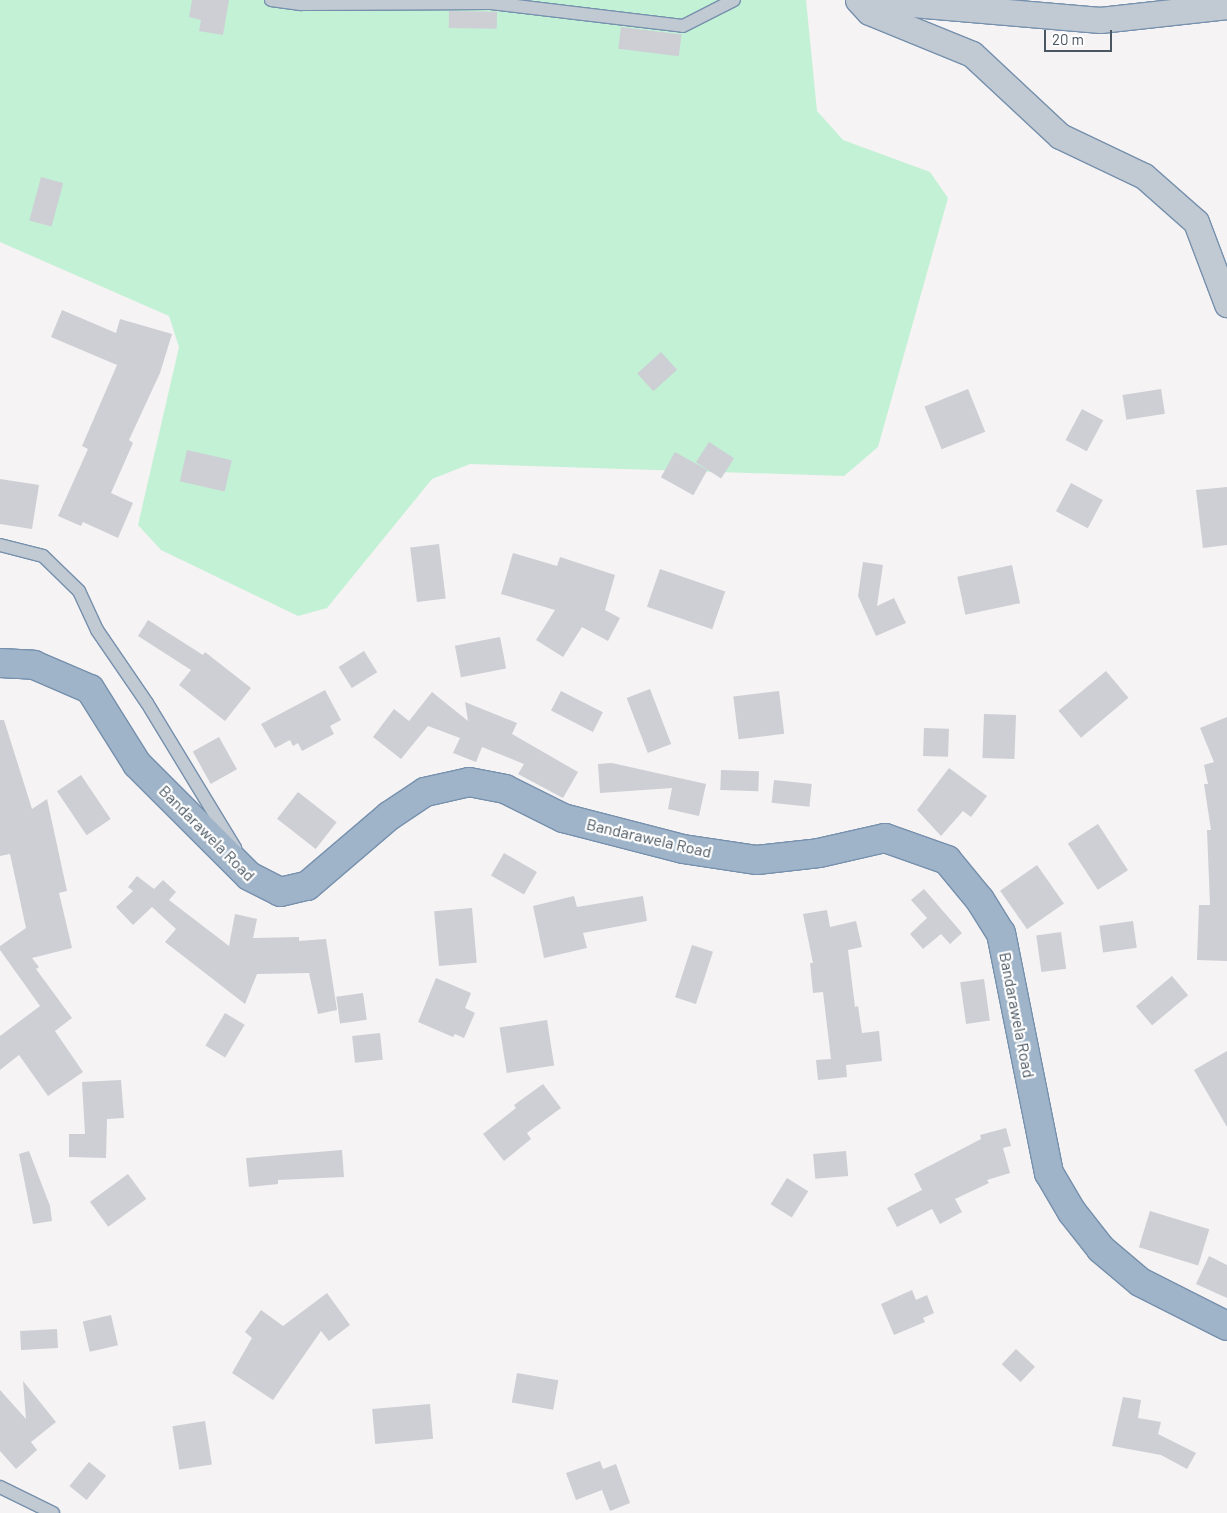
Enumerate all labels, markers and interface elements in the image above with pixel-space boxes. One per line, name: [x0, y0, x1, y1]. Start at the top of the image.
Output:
scale bar: [1047, 20, 1114, 52]
text: 20 m: [1052, 30, 1084, 48]
street label: Bandarawela Road: [155, 781, 259, 885]
street label: Bandarawela Road: [585, 814, 713, 862]
street label: Bandarawela Road: [995, 951, 1039, 1079]

